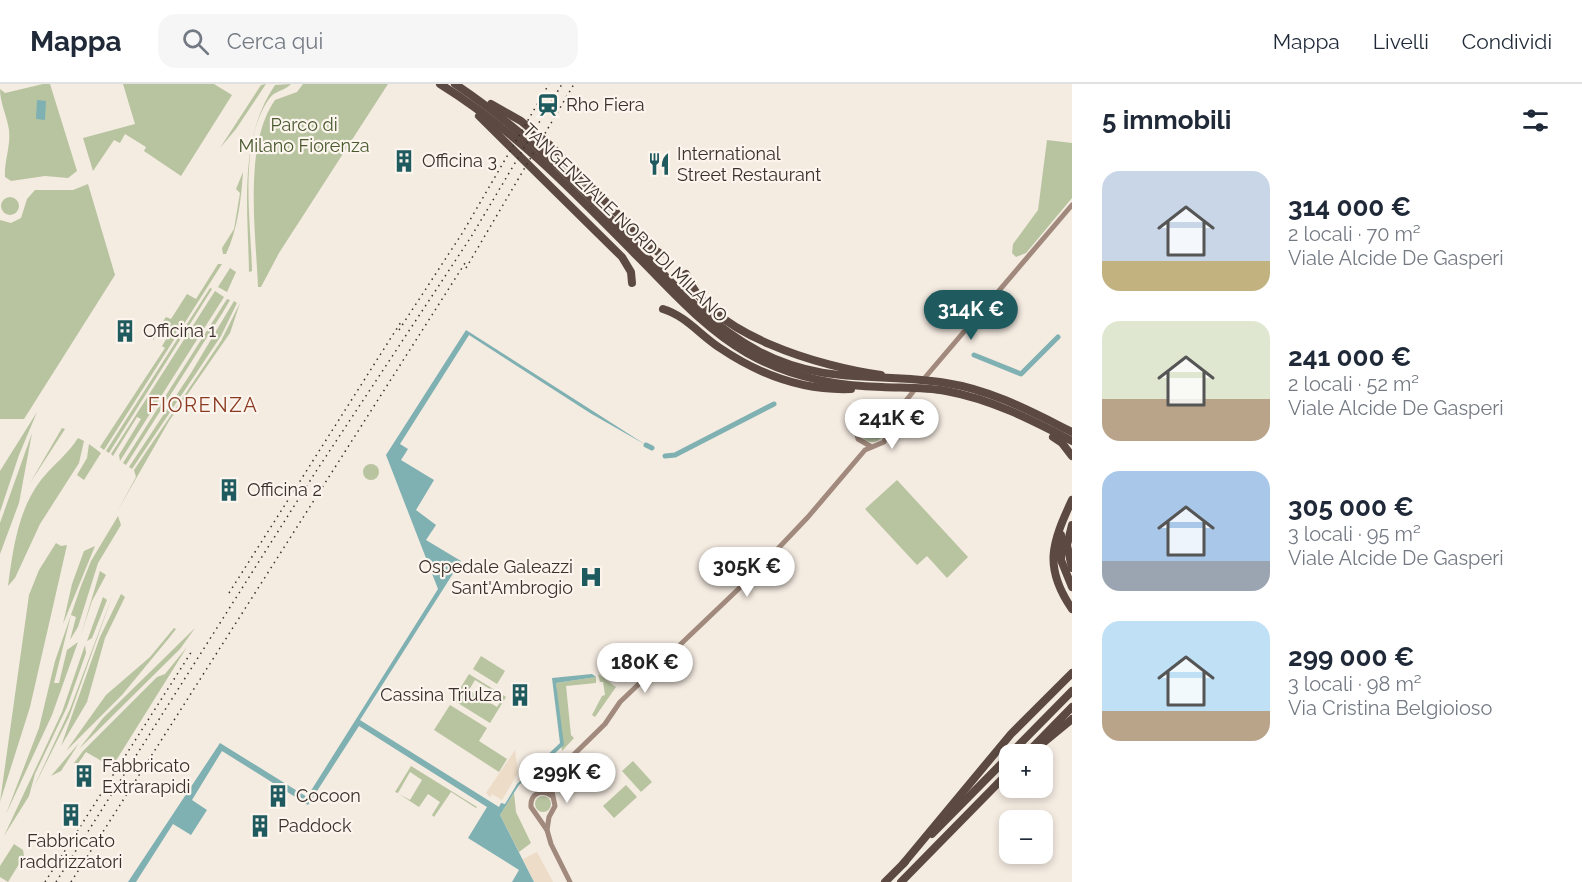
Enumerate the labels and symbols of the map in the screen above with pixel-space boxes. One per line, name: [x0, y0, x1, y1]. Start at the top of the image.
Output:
station icon: Rho Fiera: [535, 92, 561, 118]
place label: Rho Fiera: [566, 94, 645, 115]
park label: Parco di Milano Fiorenza: [238, 114, 370, 156]
street label: TANGENZIALE NORD DI MILANO: [519, 119, 732, 326]
place label: International Street Restaurant: [677, 143, 821, 185]
building icon: Officina 3: [391, 148, 417, 174]
place label: Officina 3: [422, 150, 497, 171]
restaurant icon: International Street Restaurant: [646, 151, 672, 177]
pin: 314K €: [922, 290, 1020, 341]
building icon: Officina 1: [112, 318, 138, 344]
place label: Officina 1: [143, 320, 216, 341]
district label: FIORENZA: [148, 393, 258, 417]
pin: 241K €: [843, 399, 941, 450]
building icon: Officina 2: [216, 477, 242, 503]
place label: Officina 2: [247, 479, 322, 500]
pin: 305K €: [698, 547, 796, 598]
place label: Ospedale Galeazzi Sant'Ambrogio: [418, 556, 573, 598]
hospital icon: Ospedale Galeazzi Sant'Ambrogio: [578, 564, 604, 590]
pin: 180K €: [596, 643, 694, 694]
building icon: Cassina Triulza: [507, 682, 533, 708]
place label: Cassina Triulza: [380, 684, 502, 705]
pin: 299K €: [518, 753, 616, 804]
place label: Fabbricato Extrarapidi: [102, 755, 190, 797]
building icon: Fabbricato Extrarapidi: [71, 763, 97, 789]
building icon: Cocoon: [265, 783, 291, 809]
place label: Cocoon: [296, 785, 361, 806]
building icon: Fabbricato raddrizzatori: [58, 802, 84, 828]
building icon: Paddock: [247, 813, 273, 839]
place label: Paddock: [278, 815, 352, 836]
place label: Fabbricato raddrizzatori: [20, 830, 123, 872]

